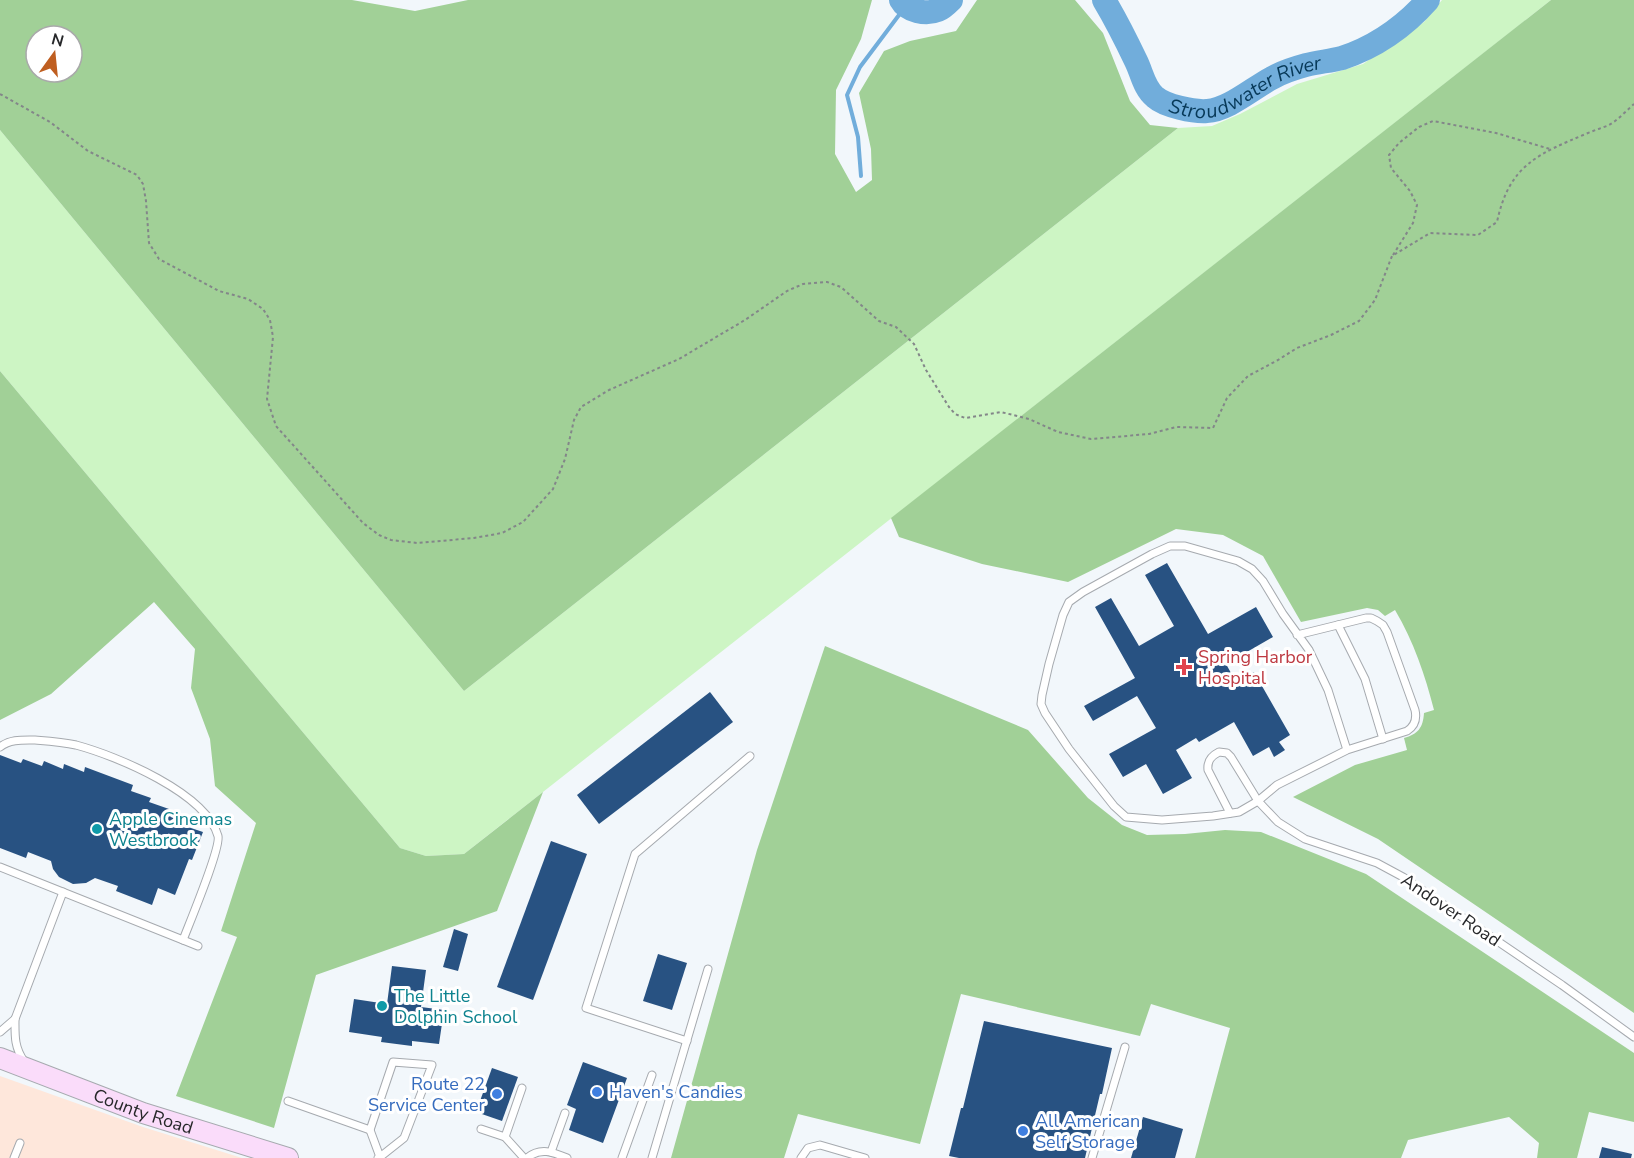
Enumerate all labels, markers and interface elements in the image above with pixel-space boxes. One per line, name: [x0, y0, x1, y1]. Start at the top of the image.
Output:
north arrow: [24, 24, 84, 84]
text: N: [49, 28, 66, 53]
water label: Stroudwater River: [1165, 49, 1324, 125]
place label: Spring Harbor Hospital: [1198, 645, 1313, 690]
marker: Spring Harbor Hospital: [1175, 658, 1193, 676]
place label: Apple Cinemas Westbrook: [109, 807, 232, 852]
marker: Apple Cinemas Westbrook: [90, 822, 104, 836]
street label: Andover Road: [1396, 868, 1506, 952]
place label: The Little Dolphin School: [394, 984, 518, 1029]
marker: The Little Dolphin School: [375, 999, 389, 1013]
place label: Route 22 Service Center: [368, 1072, 486, 1117]
place label: Haven's Candies: [609, 1080, 743, 1104]
street label: County Road: [90, 1083, 196, 1140]
marker: Haven's Candies: [590, 1085, 604, 1099]
marker: Route 22 Service Center: [490, 1087, 504, 1101]
place label: All American Self Storage: [1035, 1109, 1140, 1154]
marker: All American Self Storage: [1016, 1124, 1030, 1138]

